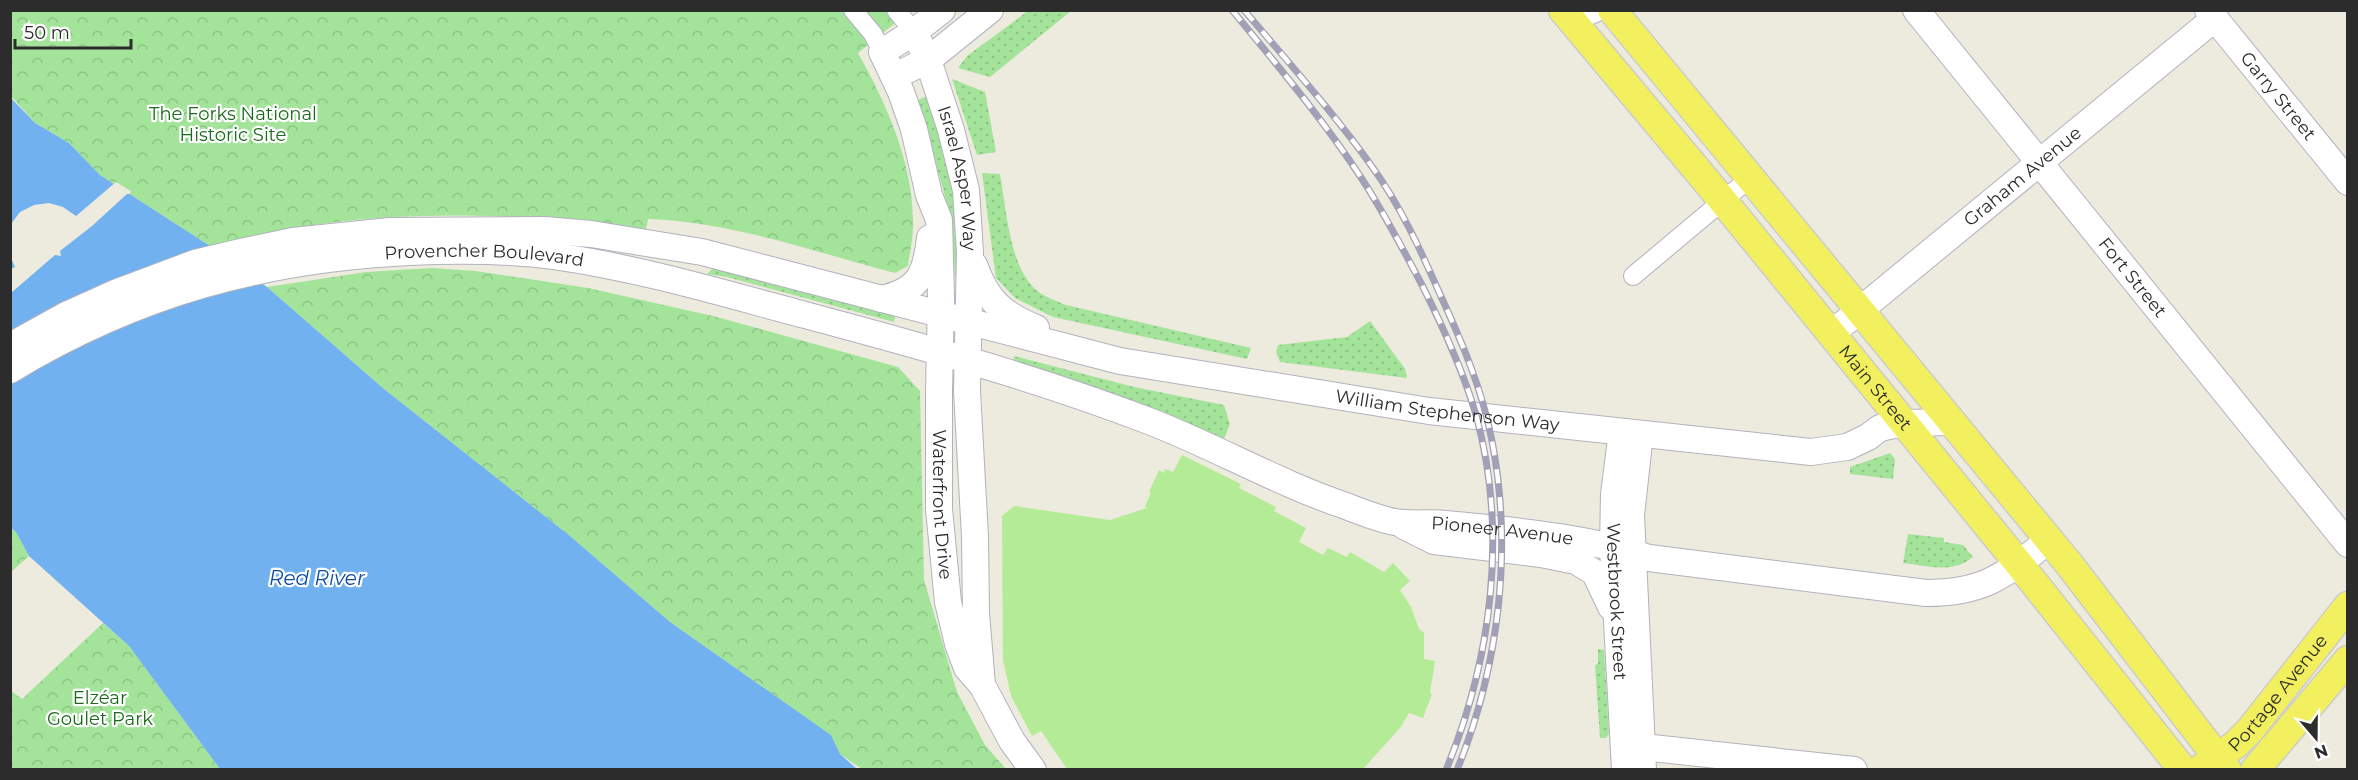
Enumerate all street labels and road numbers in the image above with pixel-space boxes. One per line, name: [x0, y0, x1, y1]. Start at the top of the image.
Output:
street label: Garry Street: [2236, 47, 2321, 145]
street label: Israel Asper Way: [933, 103, 981, 252]
street label: Graham Avenue: [1959, 122, 2086, 231]
street label: Fort Street: [2094, 233, 2171, 322]
street label: Provencher Boulevard: [384, 240, 586, 272]
street label: Main Street: [1834, 340, 1917, 435]
street label: William Stephenson Way: [1334, 385, 1561, 436]
street label: Waterfront Drive: [928, 429, 957, 581]
street label: Pioneer Avenue: [1431, 512, 1575, 550]
street label: Westbrook Street: [1602, 522, 1631, 681]
street label: Portage Avenue: [2223, 630, 2332, 757]

